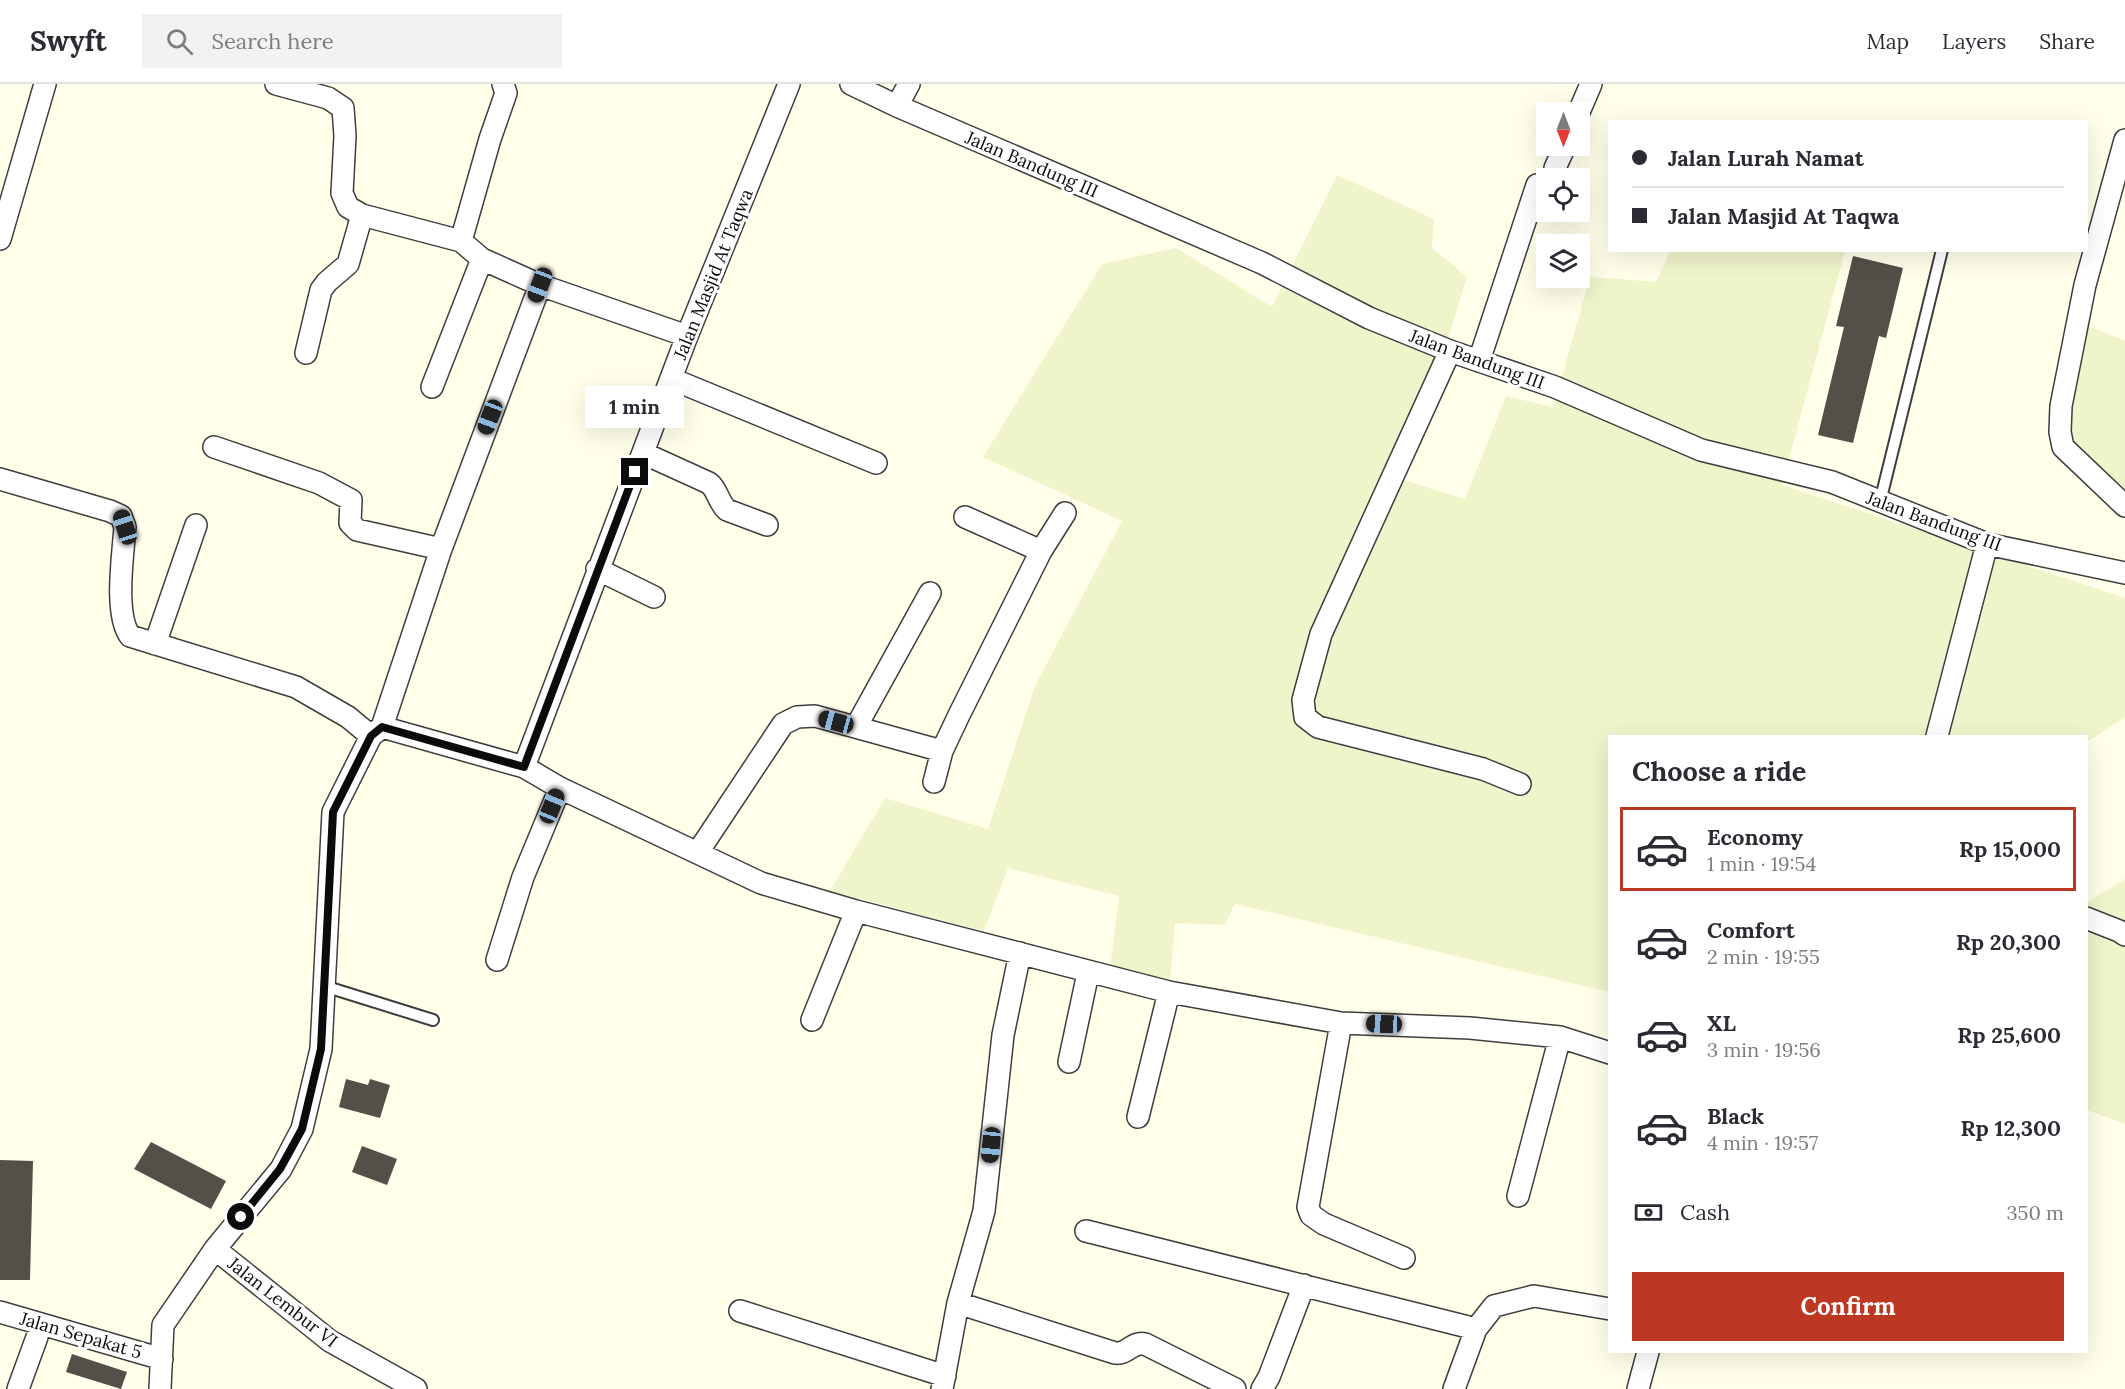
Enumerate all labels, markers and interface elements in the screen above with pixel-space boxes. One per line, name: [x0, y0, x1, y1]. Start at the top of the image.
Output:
search box: [142, 14, 562, 68]
text: Swyft: [30, 23, 106, 59]
icon: search: [163, 25, 196, 58]
text: Search here: [211, 27, 334, 55]
text: Map: [1866, 28, 1909, 55]
text: Layers: [1942, 28, 2006, 55]
text: Share: [2039, 28, 2095, 55]
north arrow: [1536, 102, 1590, 156]
map controls: [1536, 102, 1590, 288]
street label: Jalan Bandung III: [961, 125, 1102, 202]
text: Jalan Lurah Namat: [1668, 144, 1864, 172]
button: locate: [1536, 168, 1590, 222]
street label: Jalan Masjid At Taqwa: [668, 185, 758, 364]
text: Jalan Masjid At Taqwa: [1668, 202, 1899, 230]
button: layers: [1536, 234, 1590, 288]
car: [525, 265, 555, 305]
street label: Jalan Bandung III: [1405, 324, 1548, 394]
callout: 1 min: [586, 385, 684, 427]
text: 1 min: [609, 394, 660, 419]
car: [475, 397, 505, 437]
route end: [621, 458, 648, 485]
street label: Jalan Bandung III: [1862, 486, 2005, 556]
car: [111, 507, 139, 547]
car: [816, 709, 856, 735]
text: Choose a ride: [1632, 754, 1806, 788]
car: [537, 786, 567, 826]
icon: car: [1635, 822, 1689, 876]
text: Economy: [1707, 823, 1803, 851]
text: Rp 15,000: [1959, 835, 2061, 863]
text: 1 min · 19:54: [1707, 851, 1816, 876]
icon: car: [1635, 915, 1689, 969]
text: Comfort: [1707, 916, 1795, 944]
text: Rp 20,300: [1956, 928, 2061, 956]
text: 2 min · 19:55: [1707, 944, 1820, 969]
icon: car: [1635, 1008, 1689, 1062]
text: XL: [1707, 1009, 1736, 1037]
car: [1366, 1014, 1402, 1034]
text: Rp 25,600: [1957, 1021, 2061, 1049]
text: 3 min · 19:56: [1707, 1037, 1821, 1062]
icon: car: [1635, 1101, 1689, 1155]
text: Black: [1707, 1102, 1764, 1130]
text: Rp 12,300: [1961, 1114, 2061, 1142]
car: [980, 1126, 1002, 1164]
text: 4 min · 19:57: [1707, 1130, 1818, 1155]
icon: cash: [1632, 1196, 1665, 1229]
text: Cash: [1680, 1198, 1730, 1226]
text: 350 m: [2006, 1200, 2064, 1225]
route start: [227, 1203, 254, 1230]
street label: Jalan Lembur VI: [223, 1251, 343, 1352]
button: Confirm: [1632, 1272, 2064, 1341]
street label: Jalan Sepakat 5: [16, 1306, 145, 1363]

